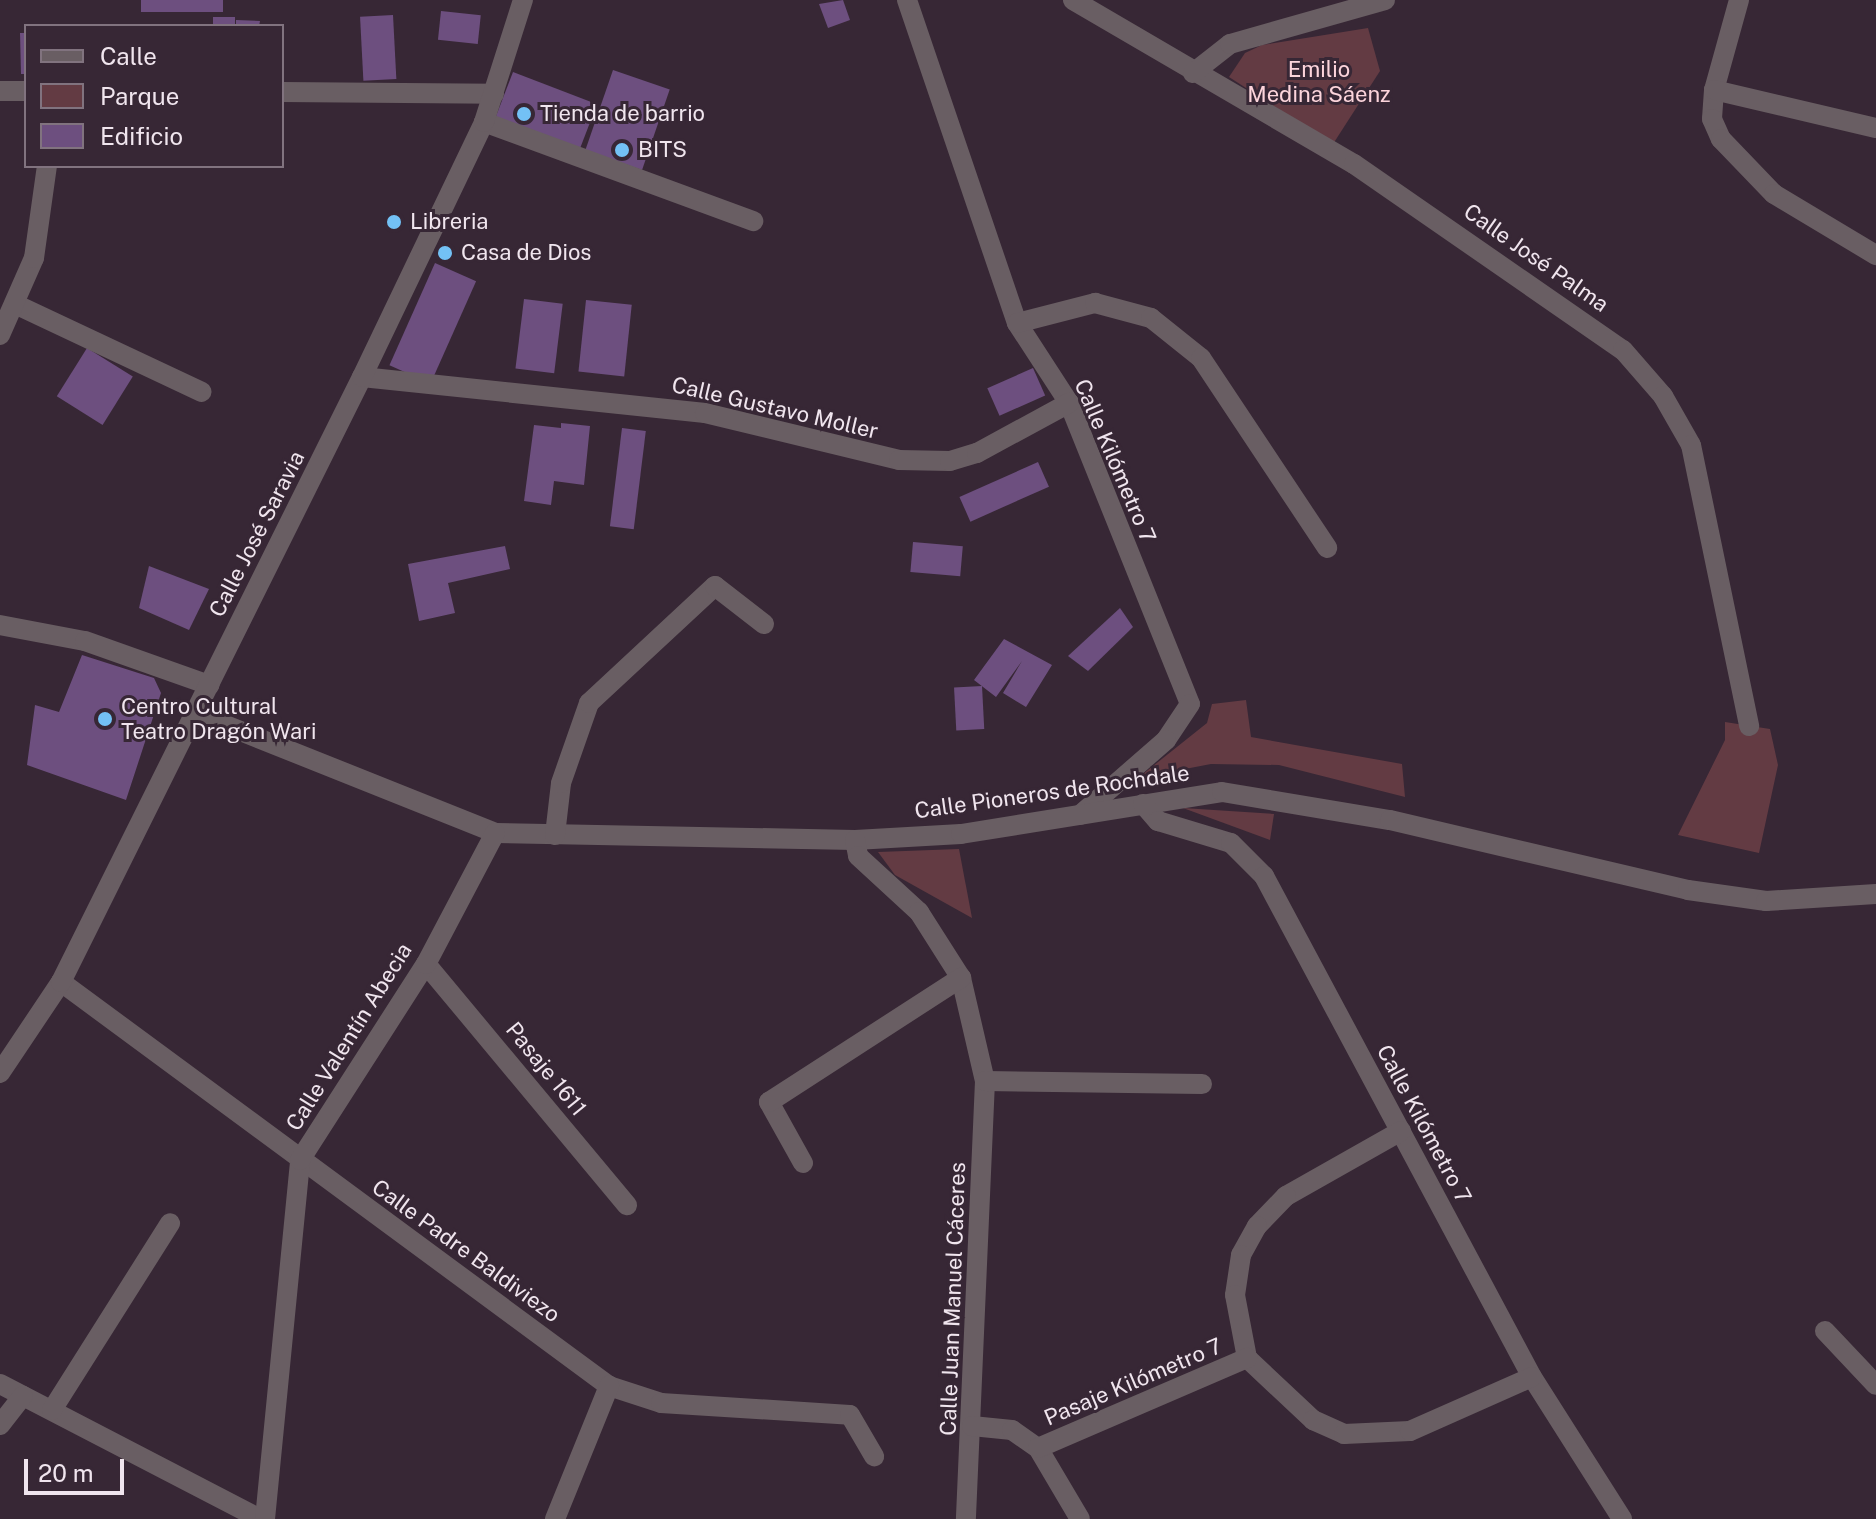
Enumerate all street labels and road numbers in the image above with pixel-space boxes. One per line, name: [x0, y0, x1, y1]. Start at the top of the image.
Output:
street label: Calle José Palma: [1458, 198, 1614, 318]
street label: Calle Gustavo Moller: [669, 371, 881, 445]
street label: Calle Kilómetro 7: [1069, 375, 1161, 547]
street label: Calle José Saravia: [204, 447, 310, 621]
street label: Calle Pioneros de Rochdale: [913, 760, 1191, 824]
street label: Calle Valentín Abecia: [280, 938, 418, 1136]
street label: Pasaje 1611: [500, 1017, 592, 1121]
street label: Calle Kilómetro 7: [1371, 1040, 1477, 1208]
street label: Calle Juan Manuel Cáceres: [935, 1162, 971, 1436]
street label: Calle Padre Baldiviezo: [367, 1174, 565, 1328]
street label: Pasaje Kilómetro 7: [1040, 1333, 1226, 1431]

